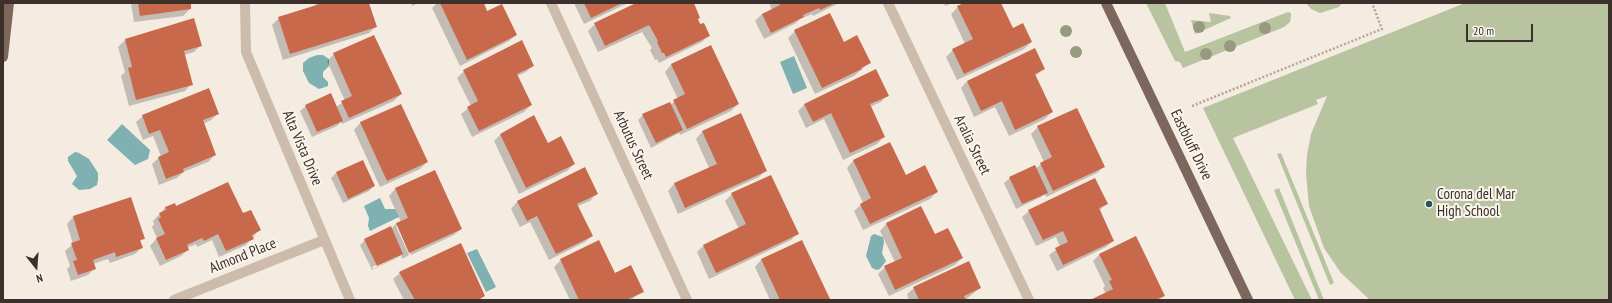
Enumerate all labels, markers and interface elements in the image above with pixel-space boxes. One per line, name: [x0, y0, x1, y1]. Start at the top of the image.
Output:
scale bar: [1468, 16, 1535, 42]
text: 20 m: [1473, 23, 1494, 38]
street label: Eastbluff Drive: [1166, 107, 1216, 183]
street label: Alta Vista Drive: [278, 108, 326, 188]
street label: Arbutus Street: [609, 108, 657, 182]
street label: Aralia Street: [950, 112, 994, 178]
place label: Corona del Mar High School: [1437, 186, 1515, 221]
marker: Corona del Mar High School: [1424, 199, 1434, 209]
street label: Almond Place: [207, 234, 279, 278]
north arrow: [16, 247, 56, 287]
text: N: [35, 271, 44, 286]

